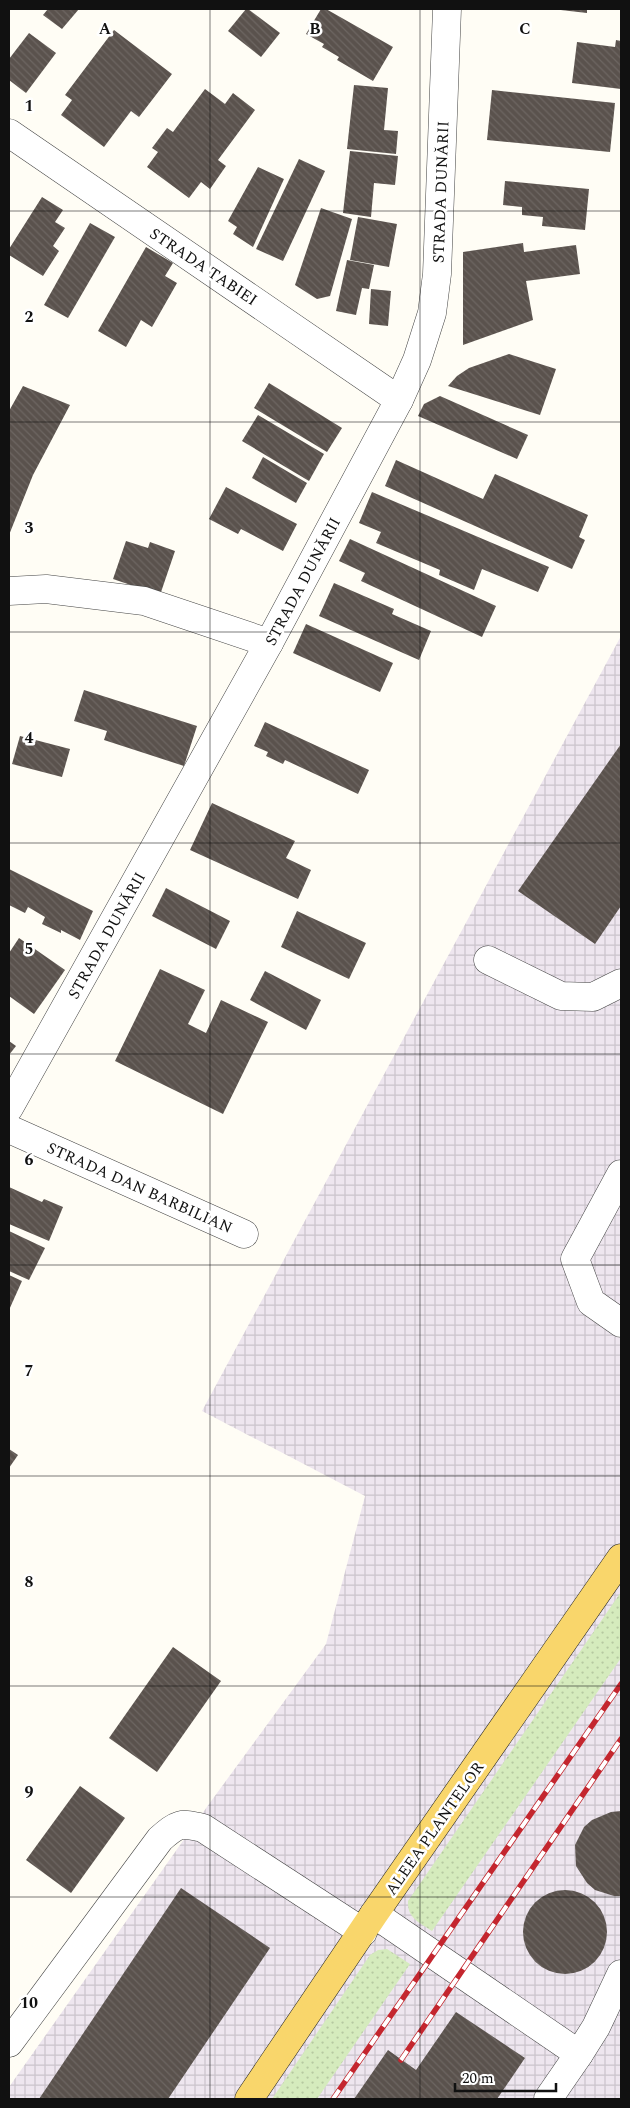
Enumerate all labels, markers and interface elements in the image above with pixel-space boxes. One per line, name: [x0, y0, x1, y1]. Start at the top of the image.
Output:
text: A: [99, 17, 112, 41]
text: B: [309, 17, 321, 41]
text: C: [519, 17, 531, 41]
text: 1: [25, 94, 33, 118]
street label: STRADA DUNĂRII: [427, 120, 455, 264]
street label: STRADA TABIEI: [145, 222, 262, 312]
text: 2: [25, 305, 34, 329]
street label: STRADA DUNĂRII: [259, 513, 347, 650]
text: 3: [25, 516, 34, 540]
text: 4: [25, 726, 34, 750]
street label: STRADA DUNĂRII: [62, 867, 152, 1004]
text: 5: [25, 937, 33, 961]
street label: STRADA DAN BARBILIAN: [43, 1136, 236, 1240]
text: 6: [25, 1148, 34, 1172]
text: 7: [25, 1359, 34, 1383]
text: 8: [25, 1570, 34, 1594]
street label: ALEEA PLANTELOR: [380, 1756, 490, 1900]
text: 9: [25, 1780, 34, 1804]
text: 10: [20, 1991, 38, 2015]
scale bar: [455, 2060, 556, 2092]
text: 20 m: [462, 2067, 494, 2090]

